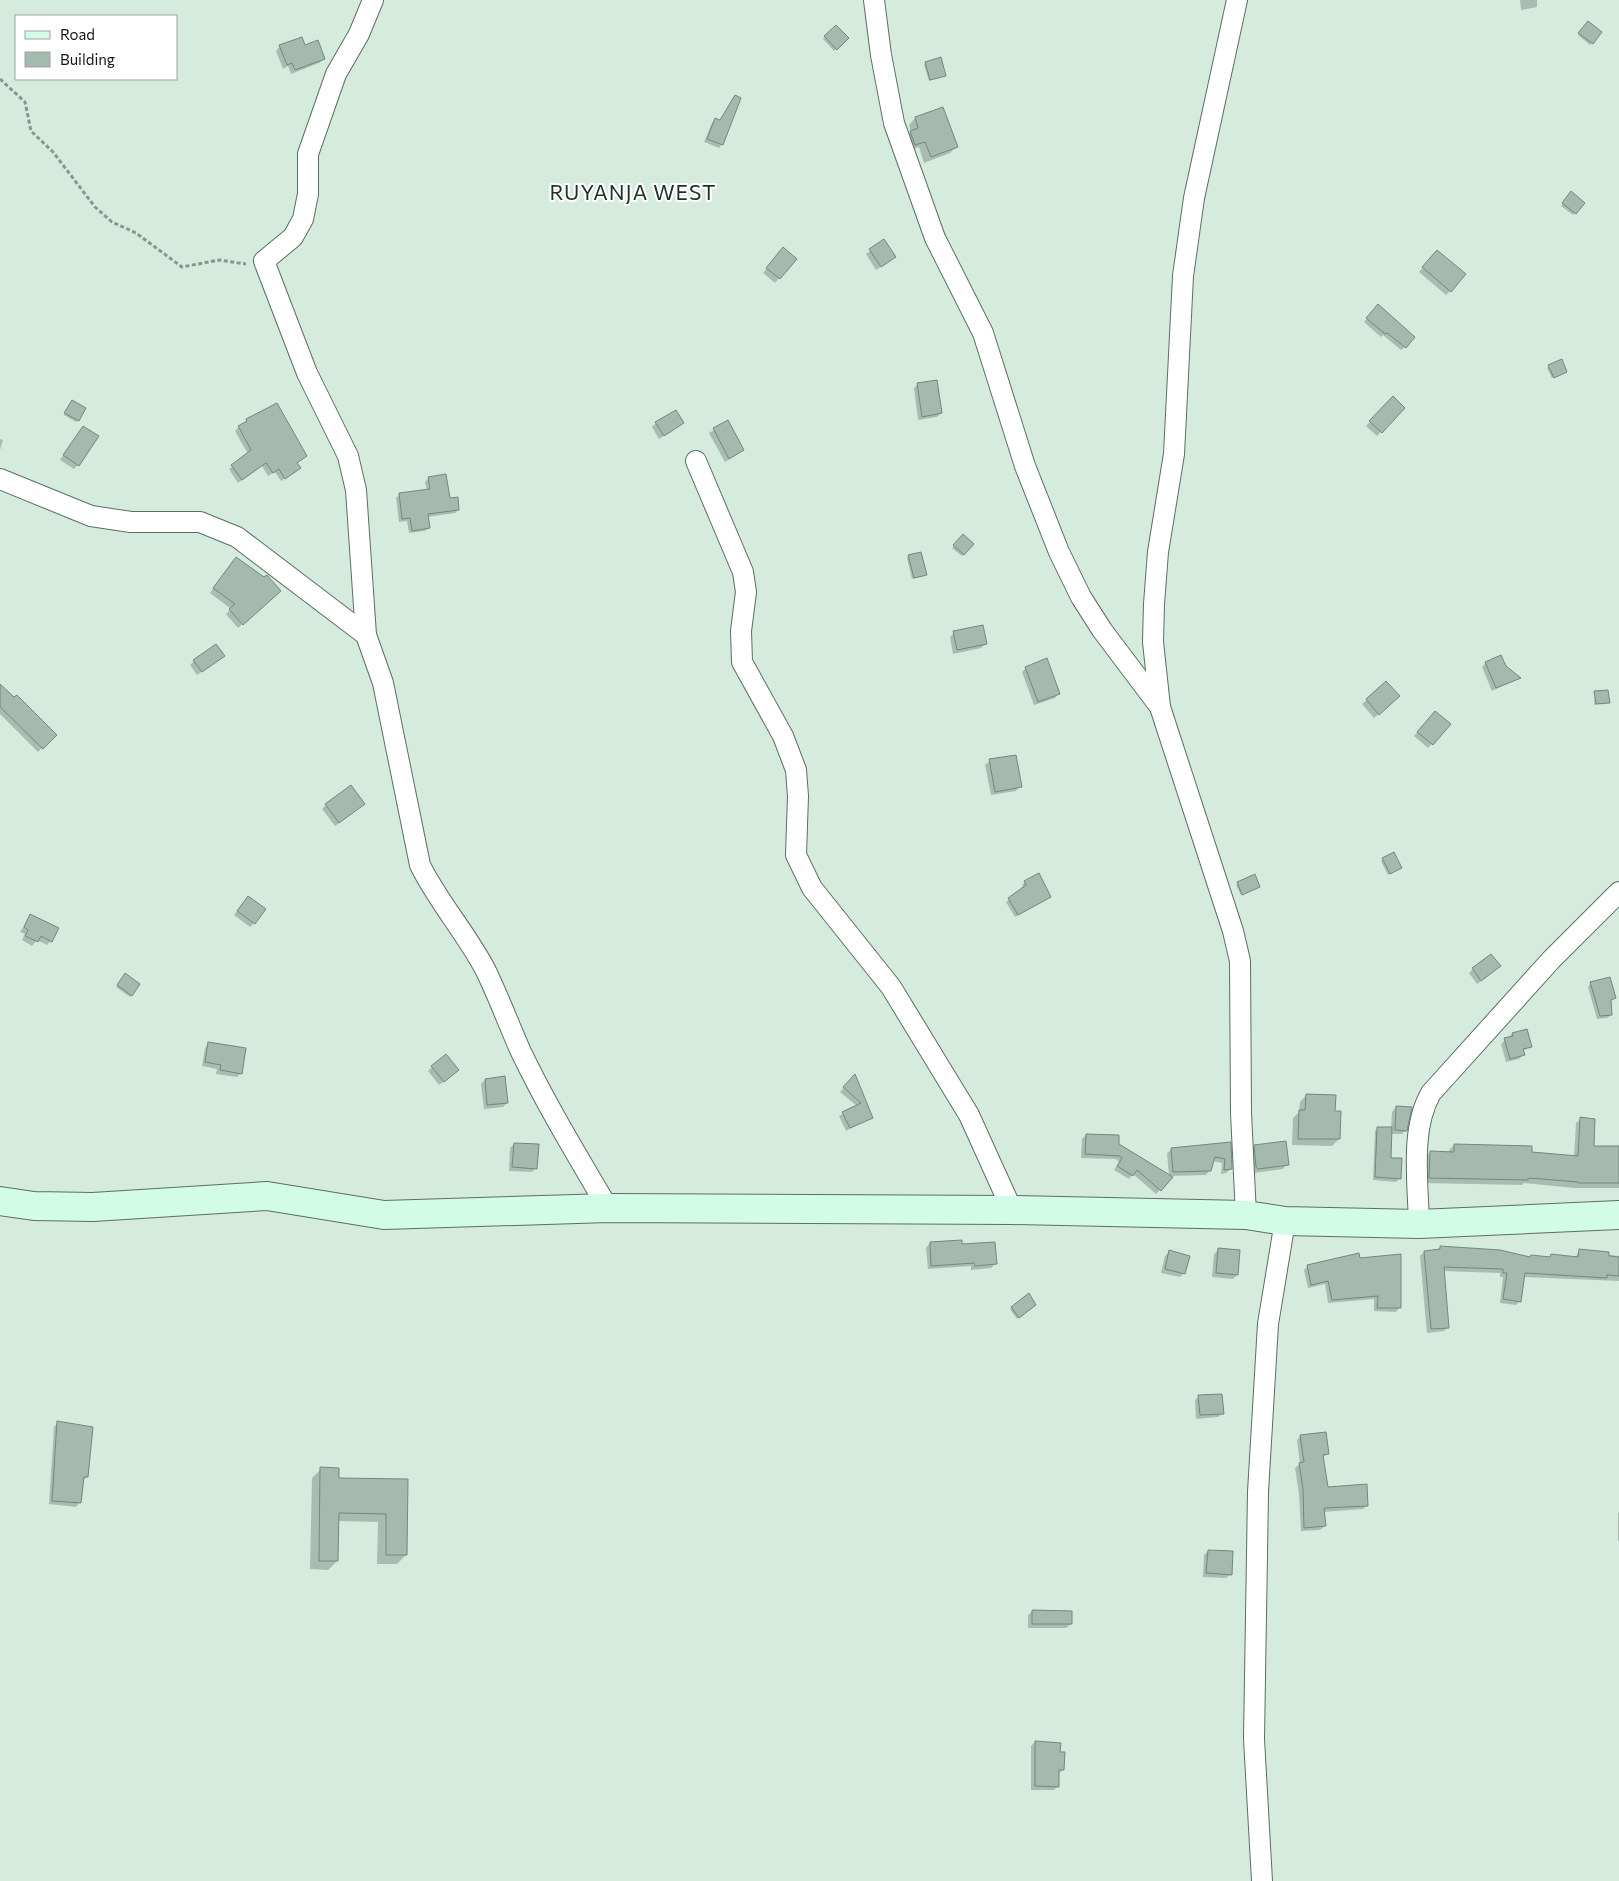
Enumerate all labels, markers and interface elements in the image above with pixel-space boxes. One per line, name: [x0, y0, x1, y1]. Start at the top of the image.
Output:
legend: [15, 15, 178, 80]
text: Road: [60, 25, 95, 43]
text: Building: [60, 50, 115, 68]
district label: RUYANJA WEST: [549, 179, 717, 204]

